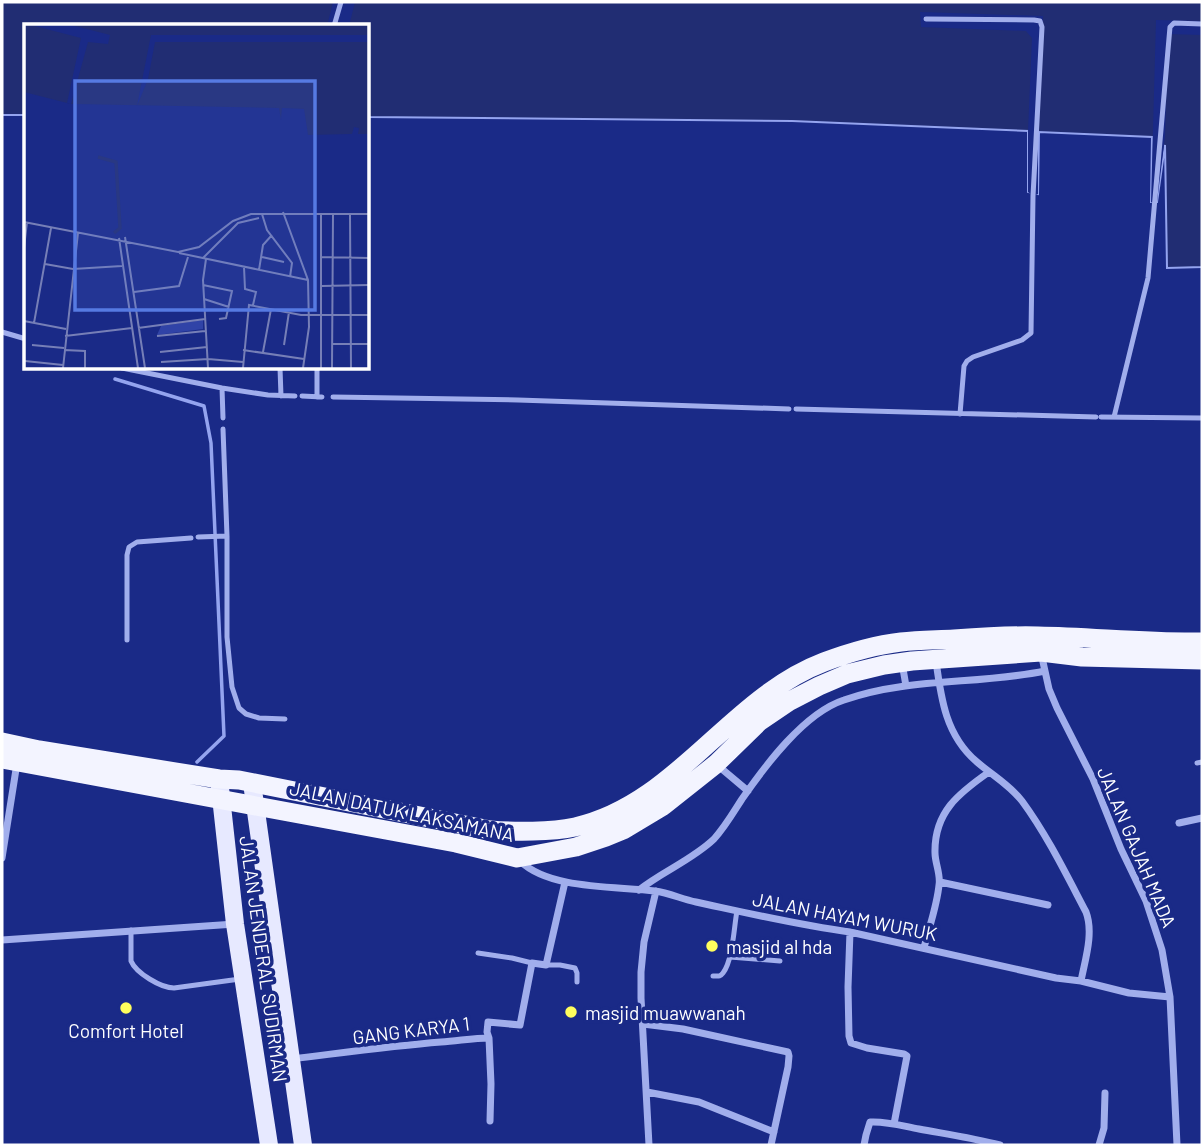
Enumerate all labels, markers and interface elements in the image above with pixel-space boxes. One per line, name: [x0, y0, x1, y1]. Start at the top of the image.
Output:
inset map: [24, 24, 369, 369]
street label: JALAN GAJAH MADA: [1093, 763, 1181, 931]
street label: JALAN DATUK LAKSAMANA: [288, 776, 516, 846]
street label: JALAN JENDERAL SUDIRMAN: [235, 834, 293, 1084]
street label: JALAN HAYAM WURUK: [751, 887, 940, 945]
place label: masjid al hda: [726, 935, 832, 958]
marker: masjid al hda: [704, 938, 720, 954]
marker: Comfort Hotel: [118, 1000, 134, 1016]
place label: masjid muawwanah: [585, 1001, 746, 1024]
marker: masjid muawwanah: [563, 1004, 579, 1020]
street label: GANG KARYA 1: [351, 1011, 471, 1049]
place label: Comfort Hotel: [68, 1019, 184, 1042]

